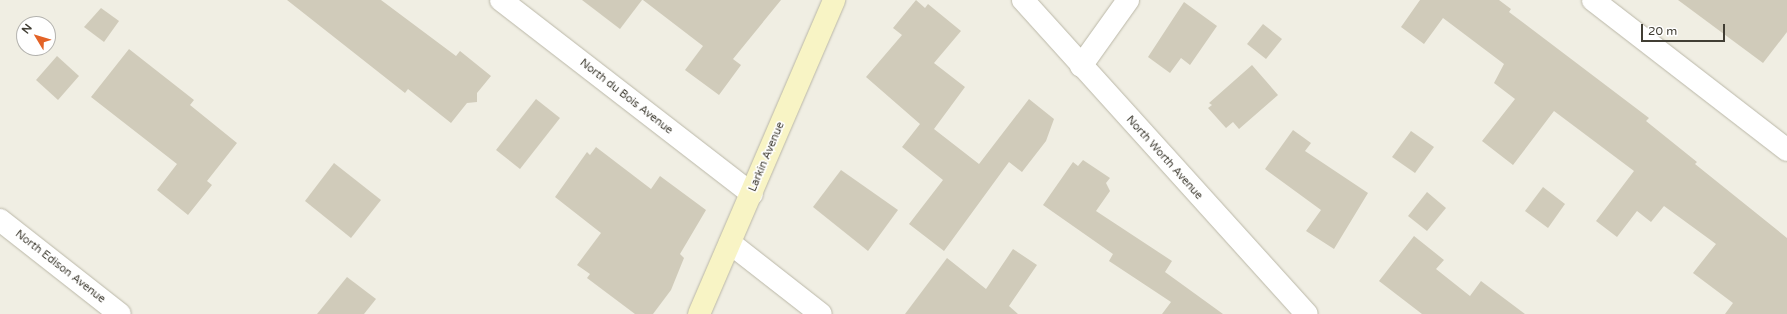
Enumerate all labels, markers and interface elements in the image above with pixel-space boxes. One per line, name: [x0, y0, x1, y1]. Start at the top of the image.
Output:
north arrow: [16, 16, 56, 56]
scale bar: [1643, 16, 1727, 42]
text: N: [19, 21, 35, 36]
text: 20 m: [1648, 24, 1677, 38]
street label: North du Bois Avenue: [577, 57, 675, 137]
street label: North Worth Avenue: [1123, 113, 1205, 203]
street label: Larkin Avenue: [746, 120, 788, 194]
street label: North Edison Avenue: [12, 228, 108, 306]

